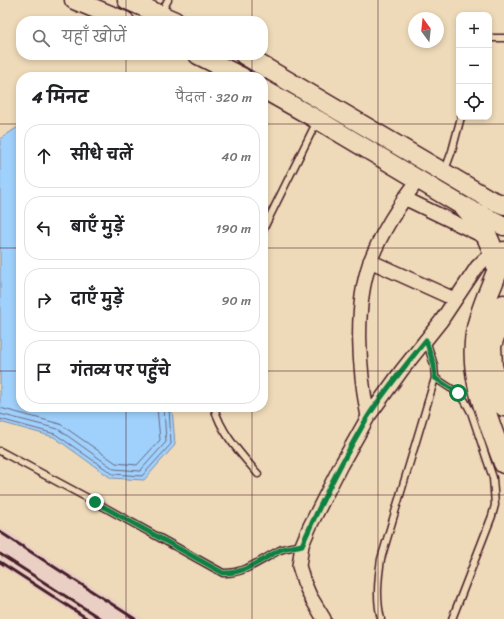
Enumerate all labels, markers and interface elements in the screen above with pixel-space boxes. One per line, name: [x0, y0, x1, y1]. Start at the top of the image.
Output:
north arrow: [408, 12, 444, 48]
map controls: [456, 12, 492, 120]
button: +: [456, 12, 492, 48]
search box: [16, 16, 268, 60]
text: यहाँ खोजें: [62, 24, 127, 50]
icon: search: [30, 27, 52, 49]
button: −: [456, 48, 492, 84]
text: 4 मिनट: [32, 82, 88, 112]
button: locate: [456, 84, 492, 120]
text: पैदल · 320 m: [175, 86, 252, 109]
text: सीधे चलें: [71, 142, 132, 168]
icon: ahead: [33, 145, 55, 167]
text: 40 m: [221, 145, 251, 168]
text: बाएँ मुड़ें: [71, 214, 124, 240]
icon: left: [33, 217, 55, 239]
text: 190 m: [216, 217, 251, 240]
text: दाएँ मुड़ें: [71, 286, 123, 312]
icon: right: [33, 289, 55, 311]
text: 90 m: [221, 289, 251, 312]
text: गंतव्य पर पहुँचे: [71, 358, 170, 384]
icon: arrive: [33, 361, 55, 383]
route start: [449, 384, 467, 402]
route end: [86, 493, 104, 511]

